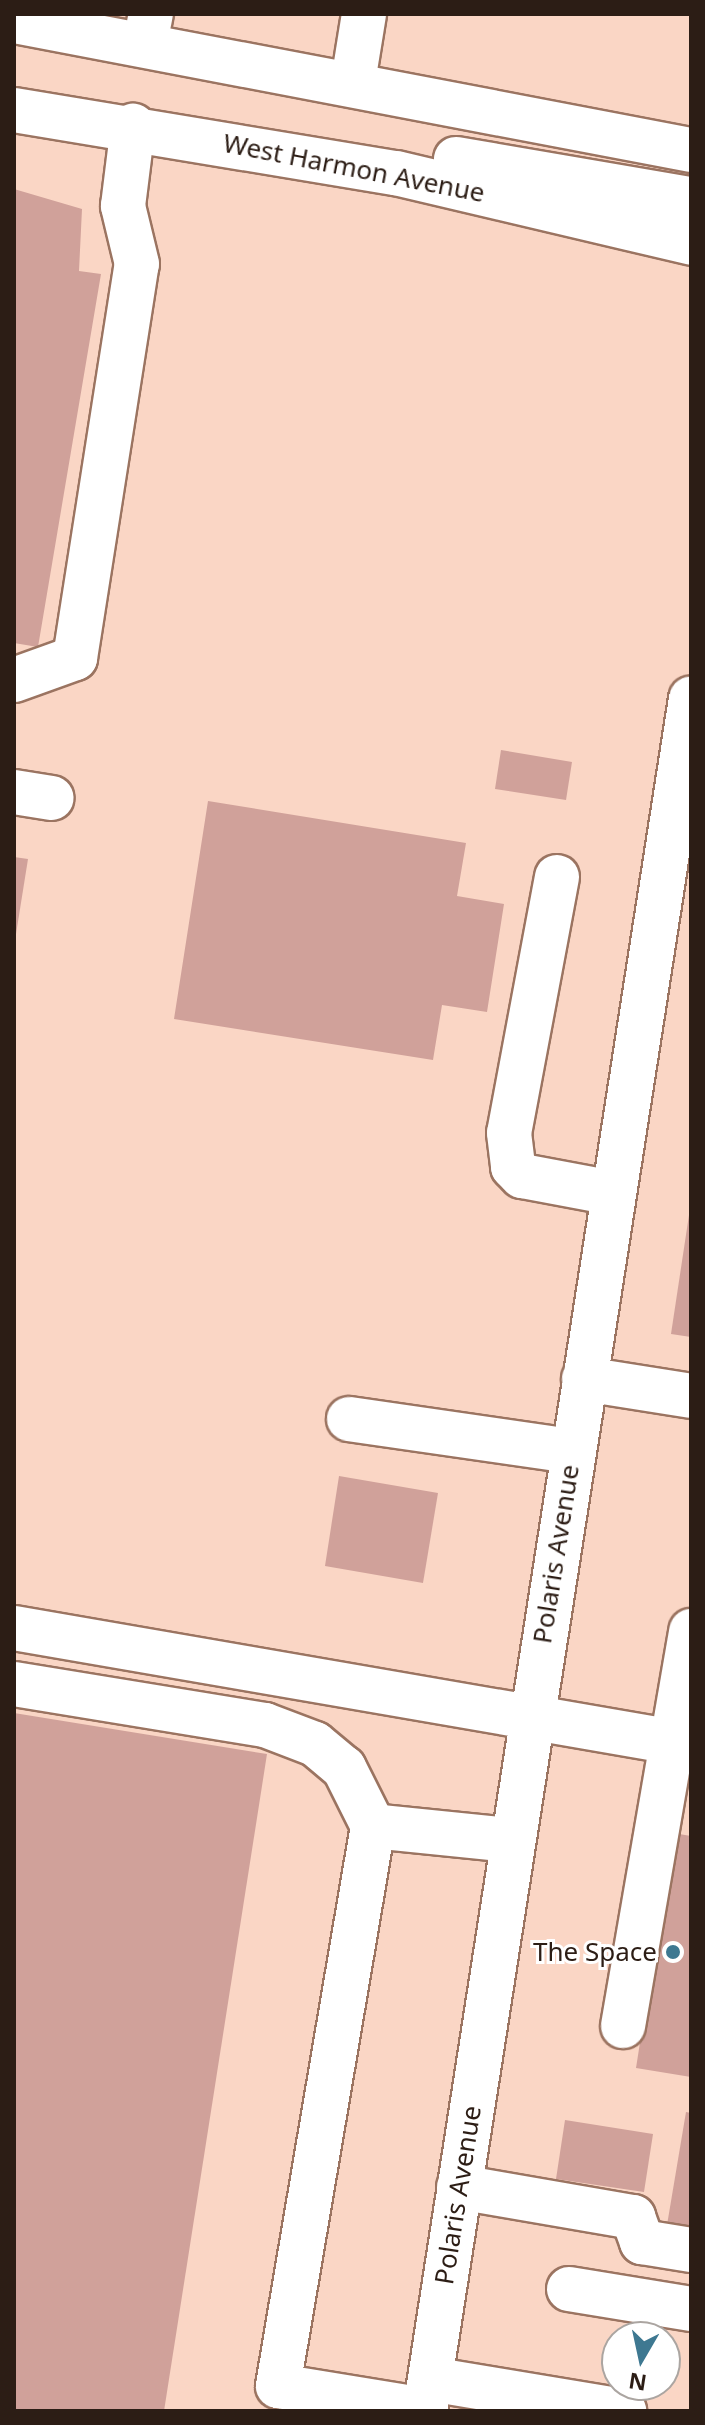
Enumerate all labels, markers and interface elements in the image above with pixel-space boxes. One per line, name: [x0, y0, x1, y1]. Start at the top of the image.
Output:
street label: West Harmon Avenue: [221, 127, 487, 209]
street label: Polaris Avenue: [526, 1462, 586, 1646]
place label: The Space: [533, 1936, 657, 1968]
marker: The Space: [664, 1943, 682, 1961]
street label: Polaris Avenue: [428, 2103, 488, 2287]
north arrow: [601, 2321, 681, 2401]
text: N: [626, 2367, 649, 2399]

